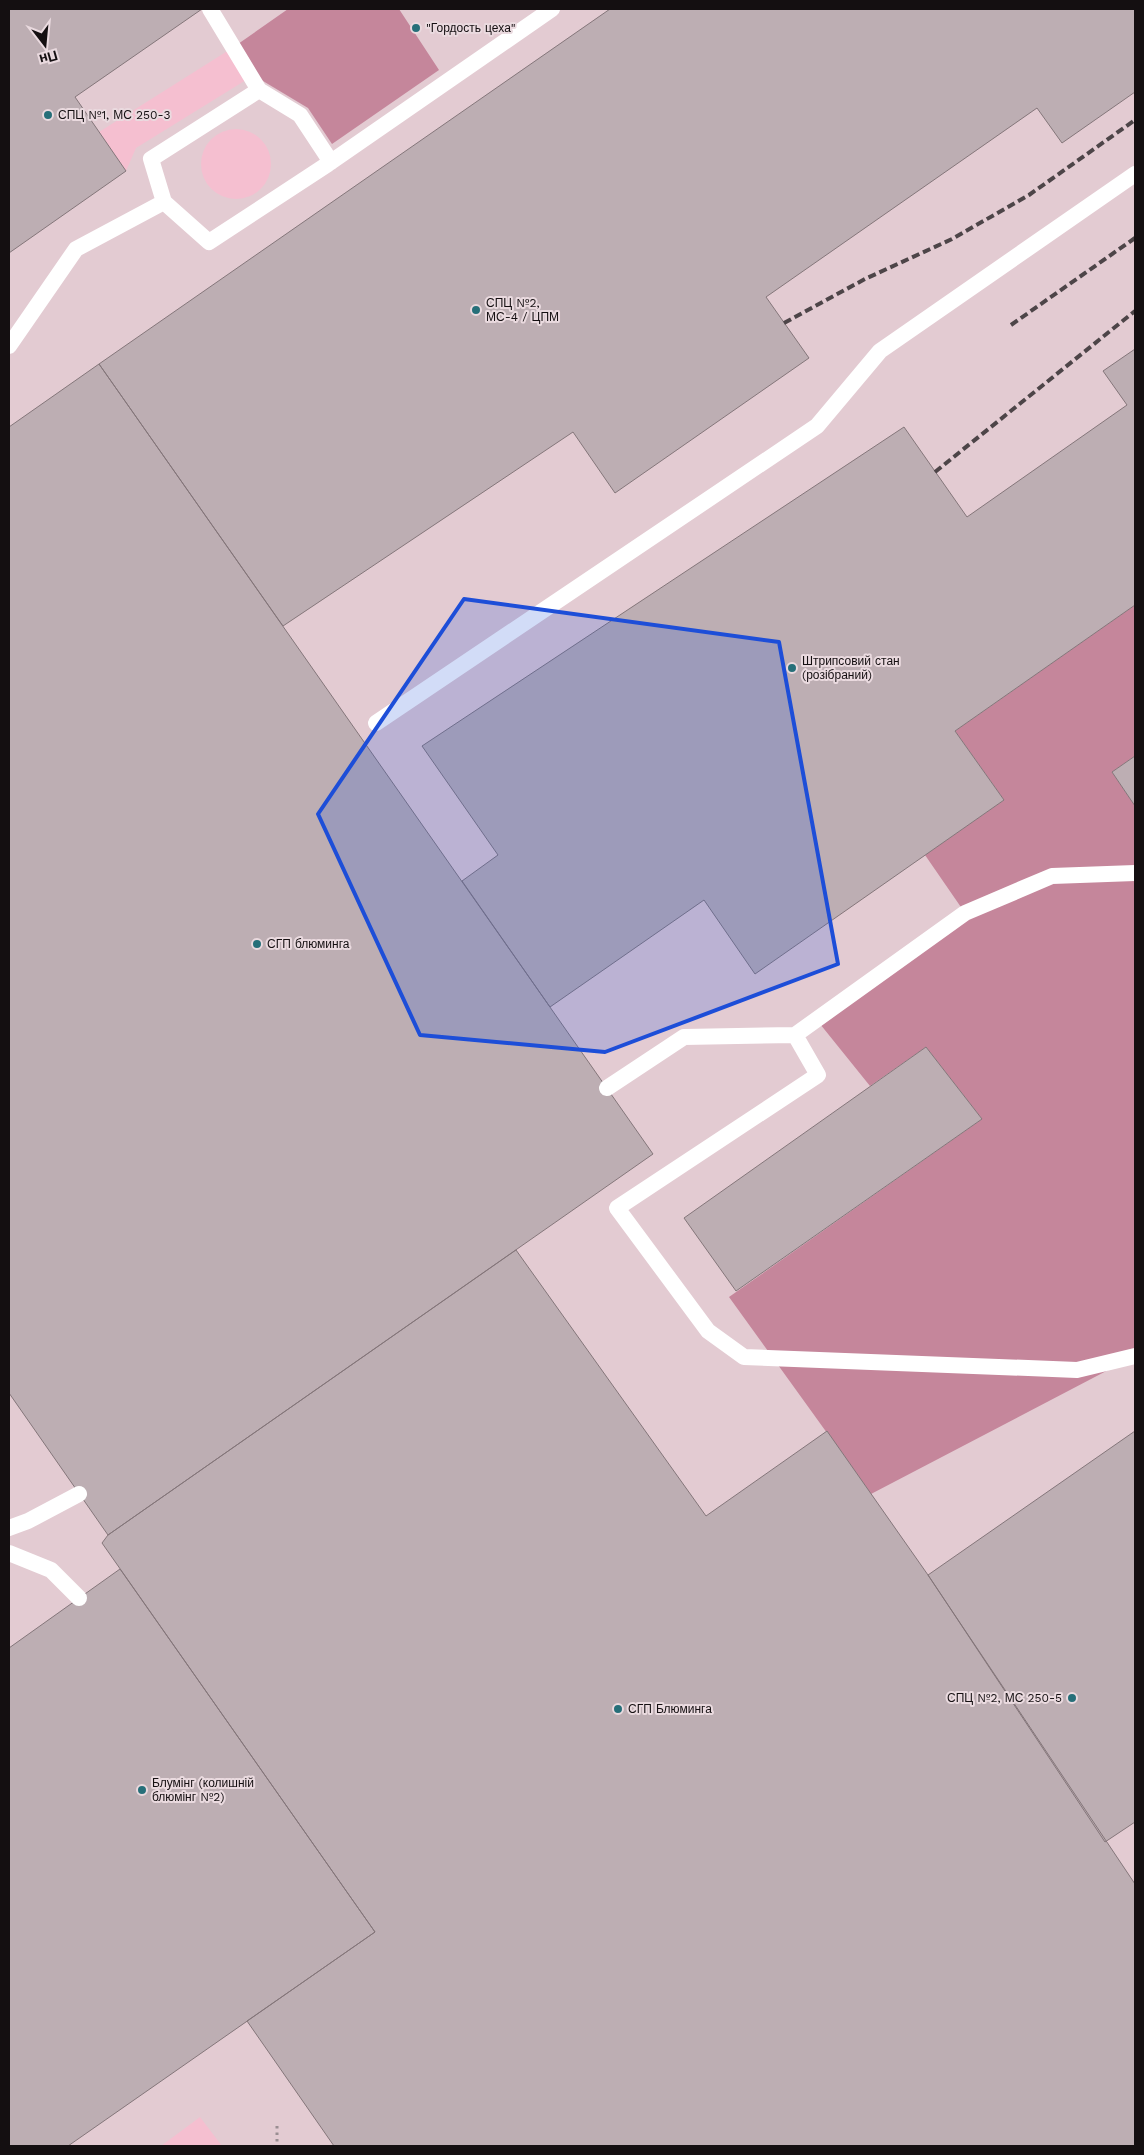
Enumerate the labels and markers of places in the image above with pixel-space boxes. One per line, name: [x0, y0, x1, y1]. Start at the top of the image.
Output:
place label: "Гордость цеха": [426, 21, 516, 35]
marker: "Гордость цеха": [410, 22, 422, 34]
place label: СПЦ №1, МС 250-3: [58, 108, 171, 122]
marker: СПЦ №1, МС 250-3: [42, 109, 54, 121]
place label: СПЦ №2, МС-4 / ЦПМ: [486, 296, 559, 324]
marker: СПЦ №2, МС-4 / ЦПМ: [470, 304, 482, 316]
place label: Штрипсовий стан (розібраний): [802, 654, 900, 682]
marker: Штрипсовий стан (розібраний): [786, 662, 798, 674]
place label: СГП блюминга: [267, 937, 350, 951]
marker: СГП блюминга: [251, 938, 263, 950]
place label: СПЦ №2, МС 250-5: [947, 1691, 1062, 1705]
marker: СПЦ №2, МС 250-5: [1066, 1692, 1078, 1704]
place label: СГП Блюминга: [628, 1702, 712, 1716]
marker: СГП Блюминга: [612, 1703, 624, 1715]
place label: Блумінг (колишній блюмінг №2): [152, 1776, 254, 1804]
marker: Блумінг (колишній блюмінг №2): [136, 1784, 148, 1796]

